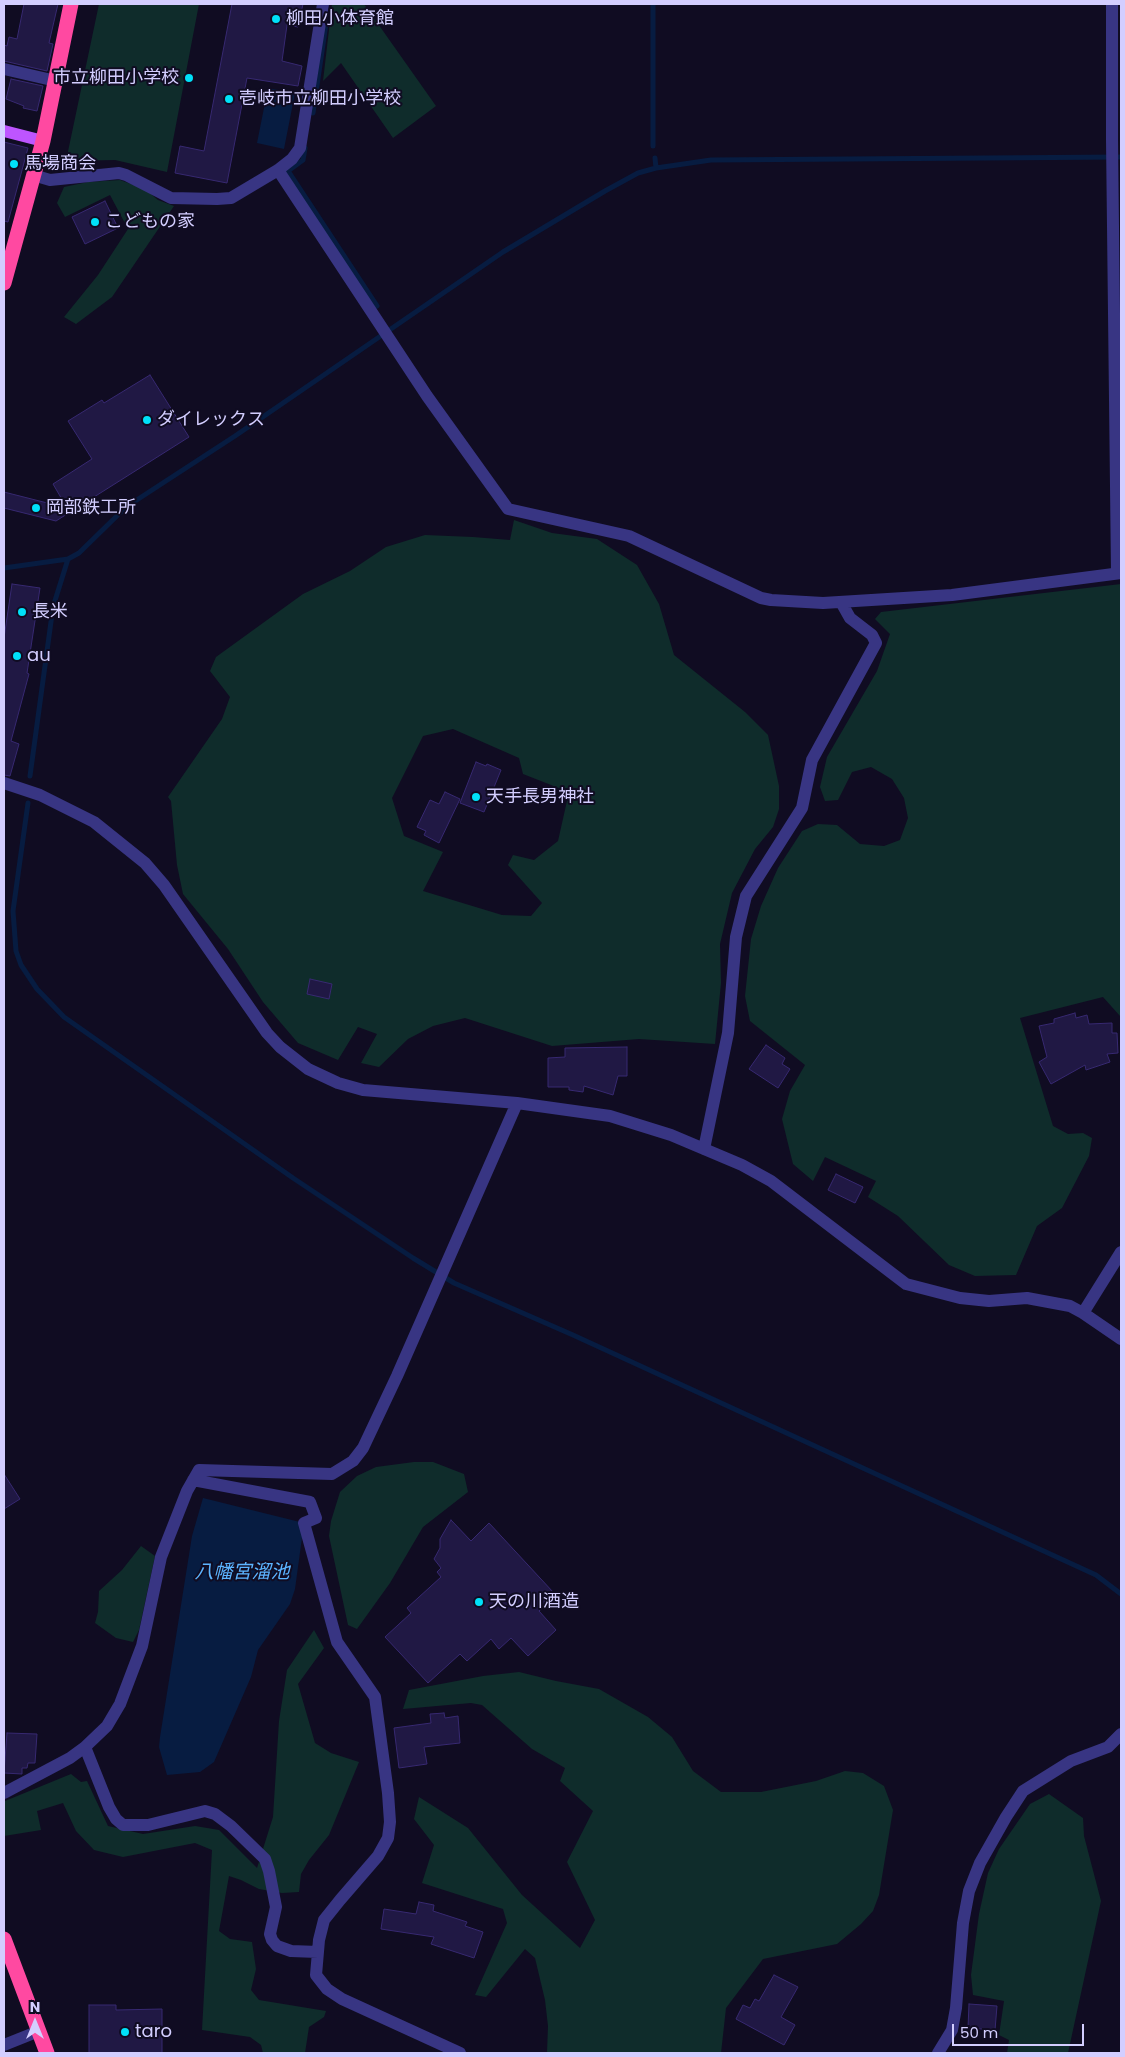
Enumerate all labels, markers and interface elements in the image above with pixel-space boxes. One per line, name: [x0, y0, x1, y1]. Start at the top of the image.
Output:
place label: 柳田小体育館: [286, 8, 394, 30]
marker: 柳田小体育館: [270, 13, 282, 25]
place label: 市立柳田小学校: [53, 67, 179, 89]
marker: 市立柳田小学校: [183, 72, 195, 84]
place label: 壱岐市立柳田小学校: [239, 88, 401, 110]
marker: 壱岐市立柳田小学校: [223, 93, 235, 105]
place label: 馬場商会: [24, 153, 96, 175]
marker: 馬場商会: [8, 158, 20, 170]
place label: こどもの家: [105, 211, 195, 233]
marker: こどもの家: [89, 216, 101, 228]
place label: ダイレックス: [157, 409, 265, 431]
marker: ダイレックス: [141, 414, 153, 426]
place label: 岡部鉄工所: [46, 497, 136, 519]
marker: 岡部鉄工所: [30, 502, 42, 514]
place label: 長米: [32, 601, 68, 623]
marker: 長米: [16, 606, 28, 618]
place label: au: [27, 645, 51, 667]
marker: au: [11, 650, 23, 662]
place label: 天手長男神社: [486, 786, 594, 808]
marker: 天手長男神社: [470, 791, 482, 803]
water label: 八幡宮溜池: [195, 1562, 289, 1584]
place label: 天の川酒造: [489, 1591, 579, 1613]
marker: 天の川酒造: [473, 1596, 485, 1608]
north arrow: [10, 1997, 60, 2047]
text: N: [30, 1997, 40, 2017]
scale bar: [955, 2014, 1088, 2046]
place label: taro: [135, 2021, 172, 2043]
text: 50 m: [960, 2022, 998, 2043]
marker: taro: [119, 2026, 131, 2038]

